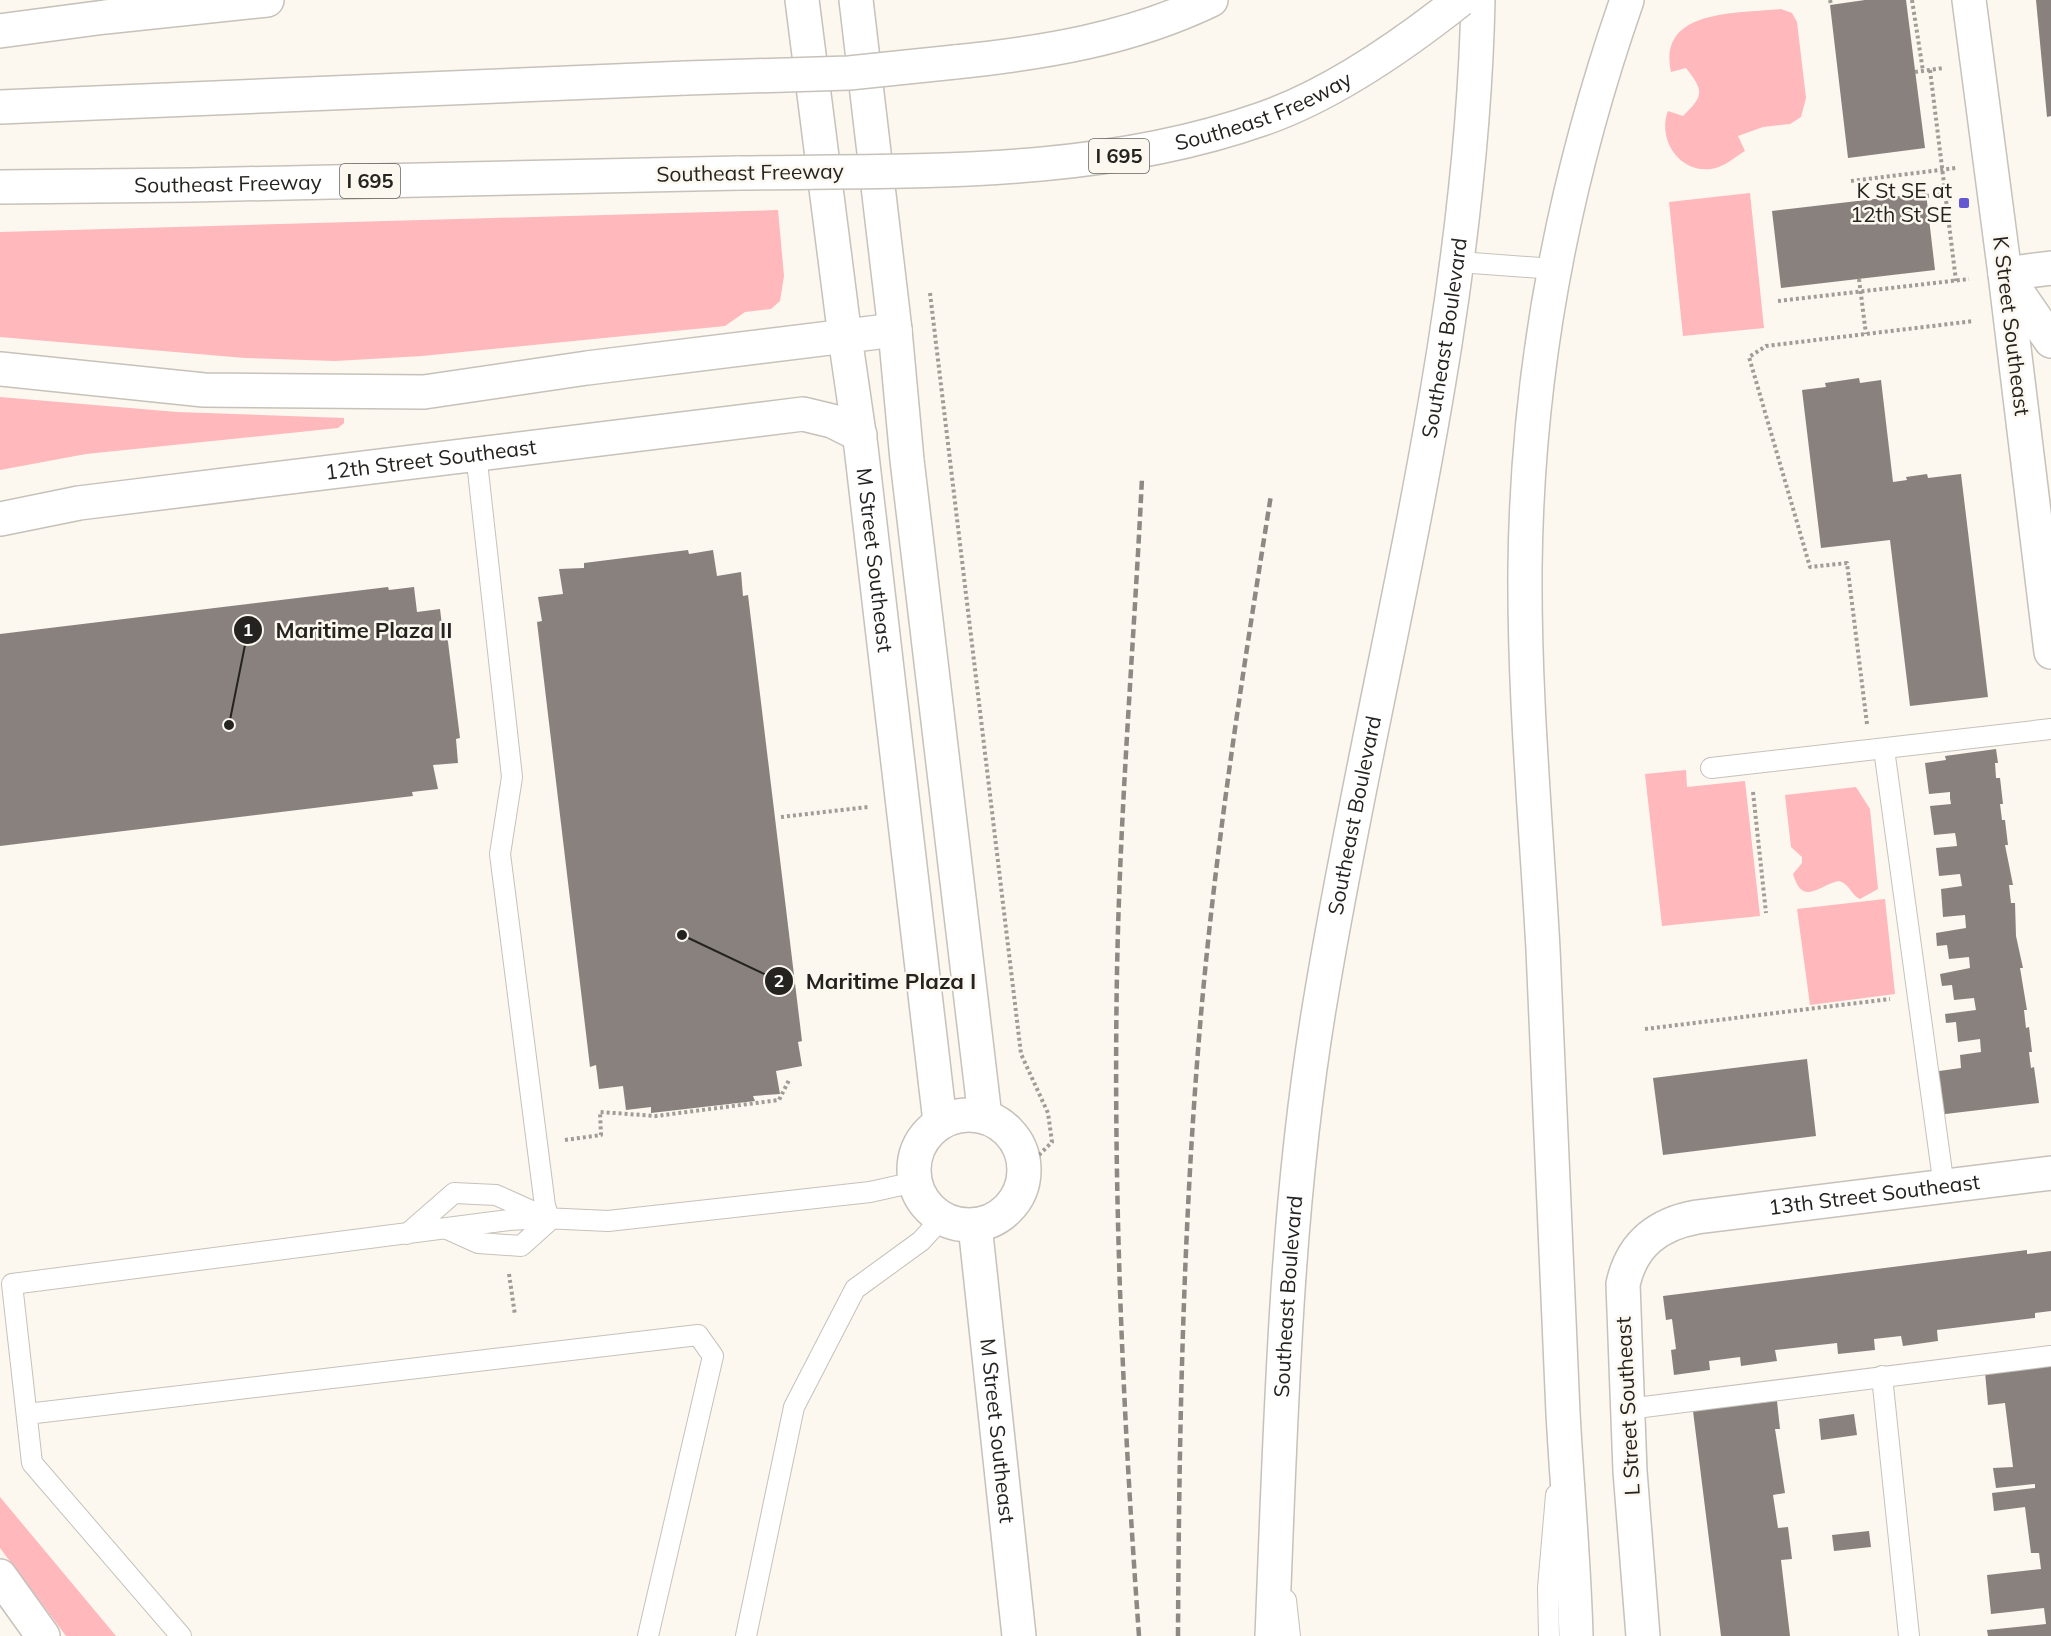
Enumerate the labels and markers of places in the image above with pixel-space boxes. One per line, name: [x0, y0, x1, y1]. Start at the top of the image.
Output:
place label: K St SE at 12th St SE: [1850, 177, 1952, 227]
marker: K St SE at 12th St SE: [1957, 196, 1971, 210]
callout: Maritime Plaza II: [233, 610, 464, 650]
callout: Maritime Plaza I: [764, 961, 988, 1001]

